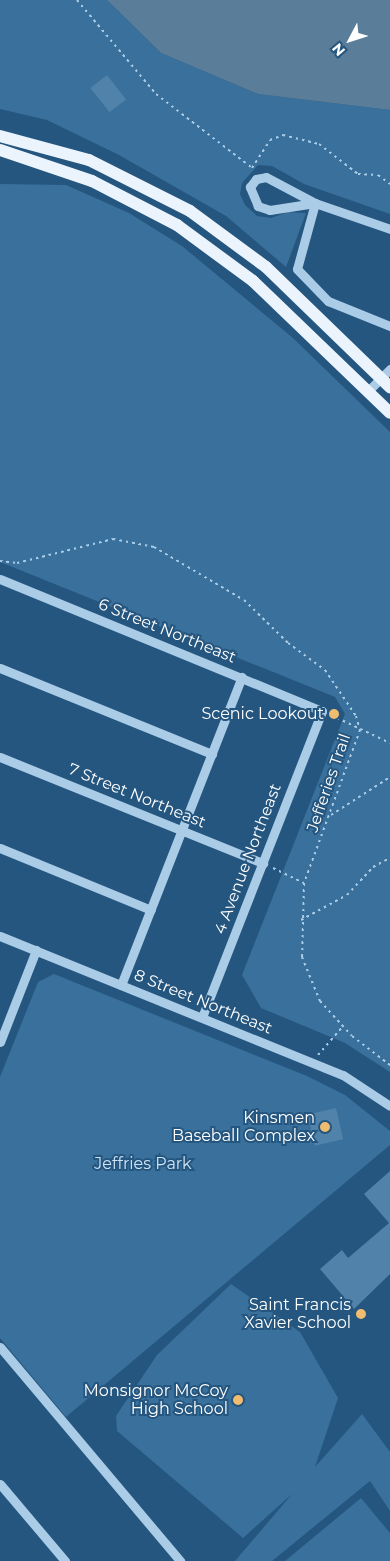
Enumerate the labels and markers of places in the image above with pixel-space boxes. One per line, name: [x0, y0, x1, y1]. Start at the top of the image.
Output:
place label: Scenic Lookout: [201, 704, 324, 724]
marker: Scenic Lookout: [328, 708, 340, 720]
place label: Kinsmen Baseball Complex: [172, 1108, 315, 1146]
marker: Kinsmen Baseball Complex: [319, 1121, 331, 1133]
place label: Saint Francis Xavier School: [244, 1295, 351, 1333]
marker: Saint Francis Xavier School: [355, 1308, 367, 1320]
place label: Monsignor McCoy High School: [84, 1381, 228, 1419]
marker: Monsignor McCoy High School: [232, 1394, 244, 1406]

